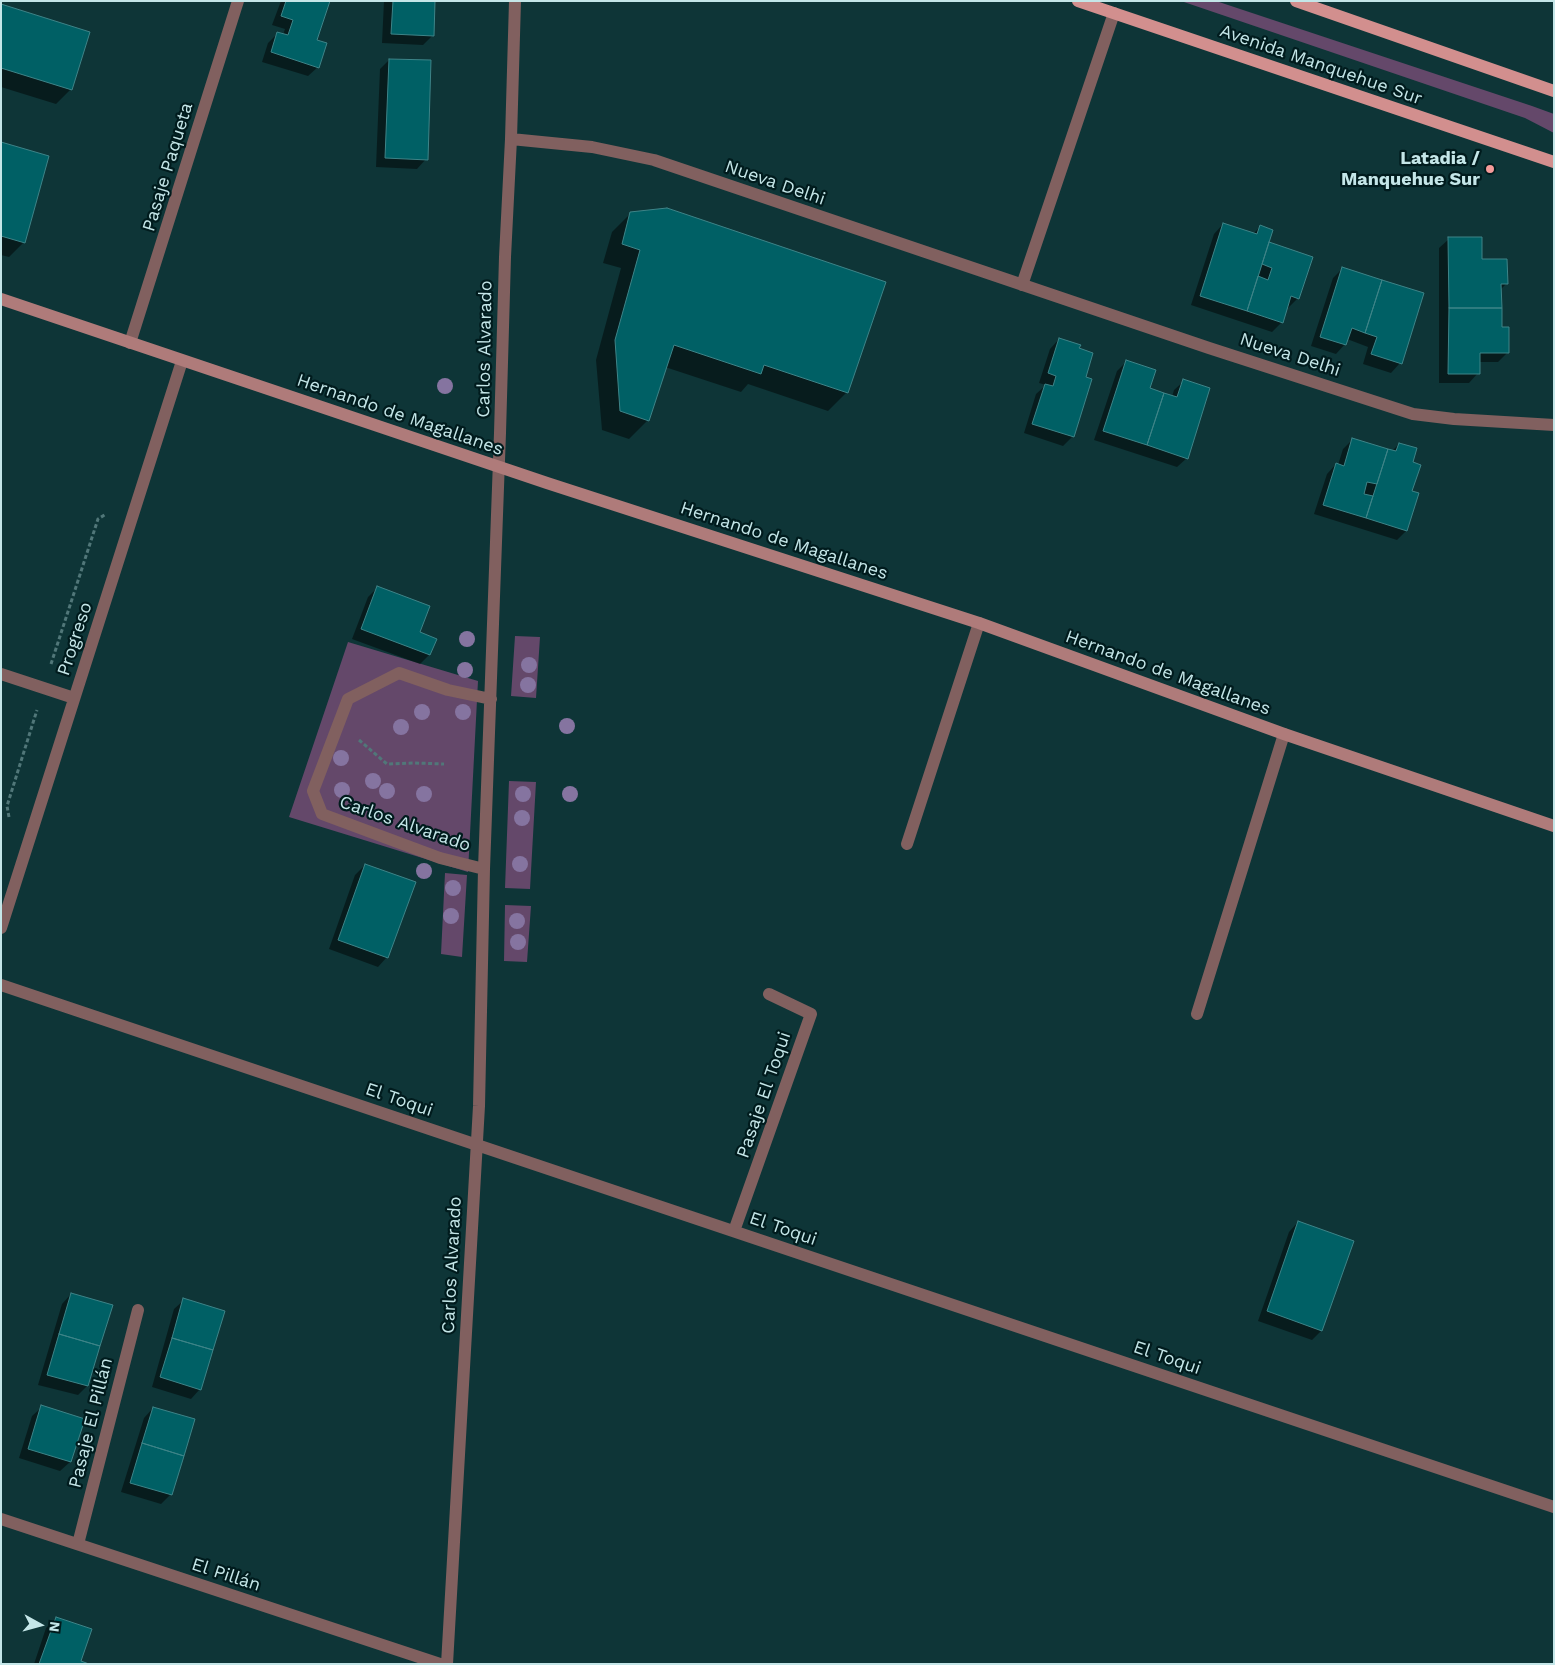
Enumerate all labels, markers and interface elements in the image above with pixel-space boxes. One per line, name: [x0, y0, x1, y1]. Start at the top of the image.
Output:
street label: Avenida Manquehue Sur: [1217, 20, 1425, 110]
street label: Pasaje Paqueta: [138, 100, 198, 234]
place label: Latadia / Manquehue Sur: [1341, 148, 1480, 190]
street label: Nueva Delhi: [722, 156, 828, 210]
marker: Latadia / Manquehue Sur: [1484, 163, 1496, 175]
street label: Carlos Alvarado: [473, 280, 497, 418]
street label: Nueva Delhi: [1237, 329, 1343, 381]
street label: Hernando de Magallanes: [294, 370, 506, 460]
street label: Hernando de Magallanes: [678, 497, 890, 585]
street label: Progreso: [53, 599, 97, 679]
street label: Hernando de Magallanes: [1062, 626, 1274, 720]
street label: Carlos Alvarado: [336, 791, 474, 857]
street label: Pasaje El Toqui: [732, 1029, 796, 1161]
street label: El Toqui: [362, 1078, 436, 1122]
street label: Carlos Alvarado: [438, 1196, 466, 1334]
street label: El Toqui: [746, 1207, 820, 1251]
street label: El Toqui: [1130, 1336, 1204, 1380]
street label: Pasaje El Pillán: [64, 1356, 118, 1490]
street label: El Pillán: [189, 1554, 263, 1596]
north arrow: [15, 1600, 65, 1650]
text: N: [46, 1621, 63, 1633]

